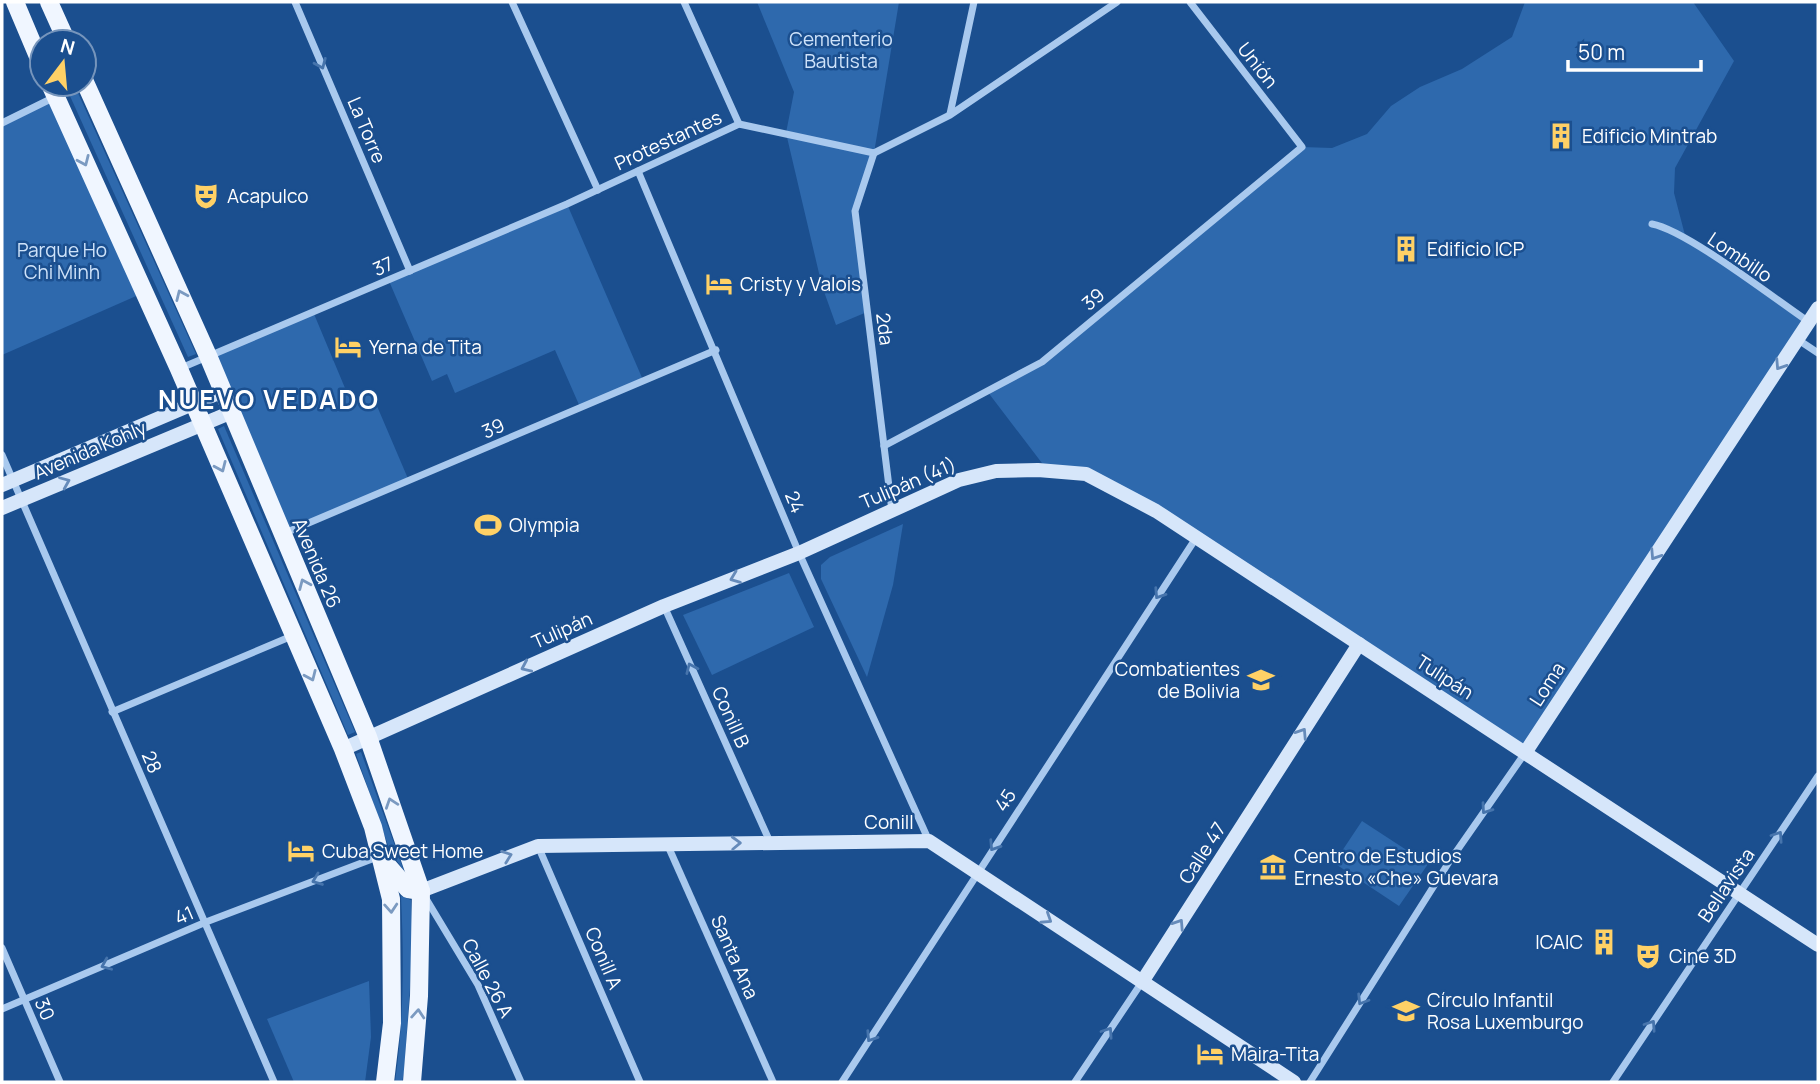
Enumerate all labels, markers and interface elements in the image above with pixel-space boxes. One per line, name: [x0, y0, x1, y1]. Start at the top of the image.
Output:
park label: Cementerio Bautista: [789, 26, 893, 74]
north arrow: [28, 28, 98, 98]
scale bar: [1568, 28, 1701, 72]
text: N: [58, 32, 78, 61]
street label: Unión: [1232, 37, 1284, 93]
text: 50 m: [1578, 38, 1625, 66]
one-way arrow: [313, 58, 327, 70]
street label: La Torre: [341, 93, 393, 167]
street label: Protestantes: [610, 104, 726, 176]
building icon: Edificio Mintrab: [1546, 121, 1576, 151]
place label: Edificio Mintrab: [1582, 123, 1717, 149]
one-way arrow: [76, 154, 90, 166]
theatre icon: Acapulco: [191, 181, 221, 211]
place label: Acapulco: [227, 183, 309, 209]
street label: Lombillo: [1703, 226, 1777, 288]
building icon: Edificio ICP: [1391, 234, 1421, 264]
place label: Edificio ICP: [1427, 236, 1524, 262]
park label: Parque Ho Chi Minh: [17, 237, 107, 285]
street label: 37: [369, 250, 397, 282]
hotel icon: Cristy y Valois: [704, 269, 734, 299]
place label: Cristy y Valois: [740, 271, 861, 297]
street label: 39: [1076, 282, 1110, 316]
one-way arrow: [175, 290, 189, 302]
street label: 2da: [870, 311, 900, 347]
hotel icon: Yerna de Tita: [333, 332, 363, 362]
place label: Yerna de Tita: [369, 334, 482, 360]
one-way arrow: [1776, 357, 1789, 370]
district label: NUEVO VEDADO: [158, 381, 380, 417]
street label: 39: [478, 412, 508, 444]
street label: Avenida Kohly: [30, 415, 150, 485]
street label: Tulipán (41): [856, 451, 960, 515]
one-way arrow: [213, 460, 227, 472]
one-way arrow: [58, 477, 70, 491]
street label: 24: [779, 487, 811, 517]
sports icon: Olympia: [473, 510, 503, 540]
place label: Olympia: [509, 512, 580, 538]
street label: Avenida 26: [286, 514, 348, 612]
one-way arrow: [1651, 547, 1664, 560]
one-way arrow: [730, 570, 742, 584]
one-way arrow: [298, 579, 312, 591]
one-way arrow: [1154, 587, 1167, 600]
street label: Tulipán: [528, 605, 596, 655]
street label: Tulipán: [1411, 649, 1479, 705]
place label: Combatientes de Bolivia: [1115, 656, 1240, 704]
street label: Loma: [1523, 657, 1571, 711]
one-way arrow: [521, 659, 533, 673]
one-way arrow: [686, 663, 700, 675]
school or university icon: Combatientes de Bolivia: [1246, 665, 1276, 695]
one-way arrow: [303, 669, 317, 681]
street label: Conill B: [706, 682, 756, 752]
one-way arrow: [1293, 728, 1306, 741]
street label: 28: [136, 747, 168, 777]
street label: 45: [988, 784, 1022, 816]
one-way arrow: [385, 798, 399, 810]
one-way arrow: [1482, 801, 1494, 814]
street label: Conill: [864, 809, 914, 835]
street label: Calle 47: [1172, 817, 1232, 889]
one-way arrow: [1769, 831, 1782, 844]
one-way arrow: [731, 835, 742, 850]
hotel icon: Cuba Sweet Home: [286, 836, 316, 866]
place label: Cuba Sweet Home: [322, 838, 483, 864]
one-way arrow: [989, 838, 1002, 851]
place label: Centro de Estudios Ernesto «Che» Guevara: [1294, 843, 1498, 891]
street label: Bellavista: [1692, 843, 1760, 927]
one-way arrow: [501, 850, 513, 864]
museum icon: Centro de Estudios Ernesto «Che» Guevara: [1258, 852, 1288, 882]
one-way arrow: [312, 872, 324, 886]
street label: 41: [170, 899, 198, 931]
one-way arrow: [384, 903, 399, 914]
street label: Santa Ana: [705, 911, 765, 1003]
one-way arrow: [1039, 911, 1052, 924]
one-way arrow: [1170, 919, 1183, 932]
street label: Conill A: [579, 923, 629, 993]
building icon: ICAIC: [1589, 927, 1619, 957]
place label: ICAIC: [1535, 929, 1583, 955]
street label: Calle 26 A: [456, 934, 520, 1022]
theatre icon: Cine 3D: [1633, 941, 1663, 971]
place label: Cine 3D: [1669, 943, 1736, 969]
one-way arrow: [101, 957, 113, 971]
place label: Círculo Infantil Rosa Luxemburgo: [1427, 987, 1584, 1035]
one-way arrow: [1358, 992, 1371, 1005]
street label: 30: [29, 994, 61, 1024]
school or university icon: Círculo Infantil Rosa Luxemburgo: [1391, 996, 1421, 1026]
one-way arrow: [410, 1009, 425, 1020]
one-way arrow: [1643, 1020, 1656, 1033]
one-way arrow: [1100, 1027, 1113, 1040]
one-way arrow: [866, 1030, 879, 1043]
hotel icon: Maira-Tita: [1195, 1039, 1225, 1069]
place label: Maira-Tita: [1231, 1041, 1319, 1067]

